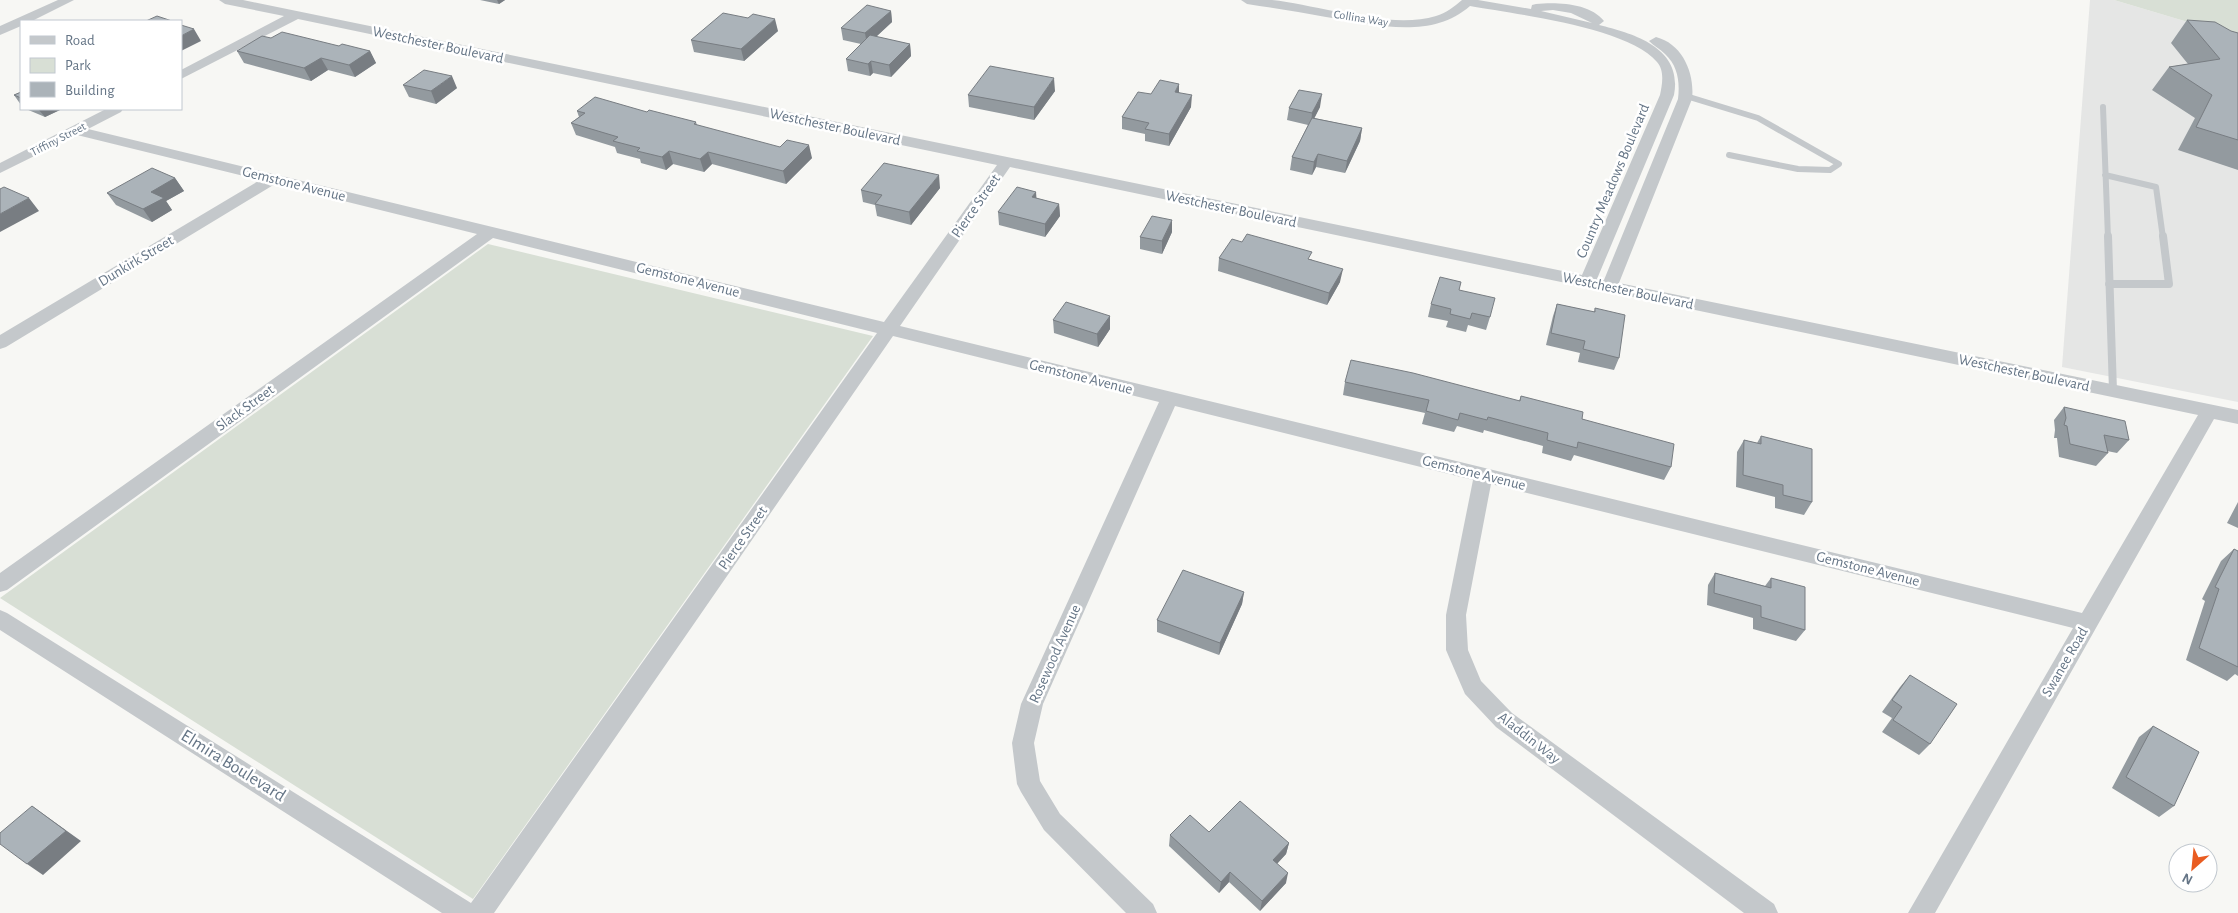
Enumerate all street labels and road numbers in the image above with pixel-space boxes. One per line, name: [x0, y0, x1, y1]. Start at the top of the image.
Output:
street label: Collina Way: [1333, 8, 1389, 29]
street label: Westchester Boulevard: [371, 24, 505, 66]
street label: Country Meadows Boulevard: [1574, 101, 1652, 260]
street label: Westchester Boulevard: [768, 106, 902, 148]
street label: Tiffiny Street: [28, 120, 88, 159]
street label: Gemstone Avenue: [241, 164, 347, 204]
street label: Pierce Street: [949, 171, 1003, 240]
street label: Westchester Boulevard: [1164, 188, 1298, 230]
street label: Dunkirk Street: [96, 233, 176, 289]
street label: Gemstone Avenue: [635, 260, 741, 300]
street label: Westchester Boulevard: [1561, 270, 1695, 312]
street label: Westchester Boulevard: [1957, 352, 2091, 394]
street label: Gemstone Avenue: [1028, 357, 1134, 397]
street label: Slack Street: [213, 382, 277, 434]
street label: Gemstone Avenue: [1421, 453, 1527, 493]
street label: Pierce Street: [716, 503, 770, 572]
street label: Gemstone Avenue: [1815, 549, 1921, 589]
street label: Rosewood Avenue: [1027, 602, 1083, 706]
street label: Swanee Road: [2039, 625, 2091, 699]
street label: Aladdin Way: [1495, 709, 1563, 767]
street label: Elmira Boulevard: [178, 727, 288, 805]

